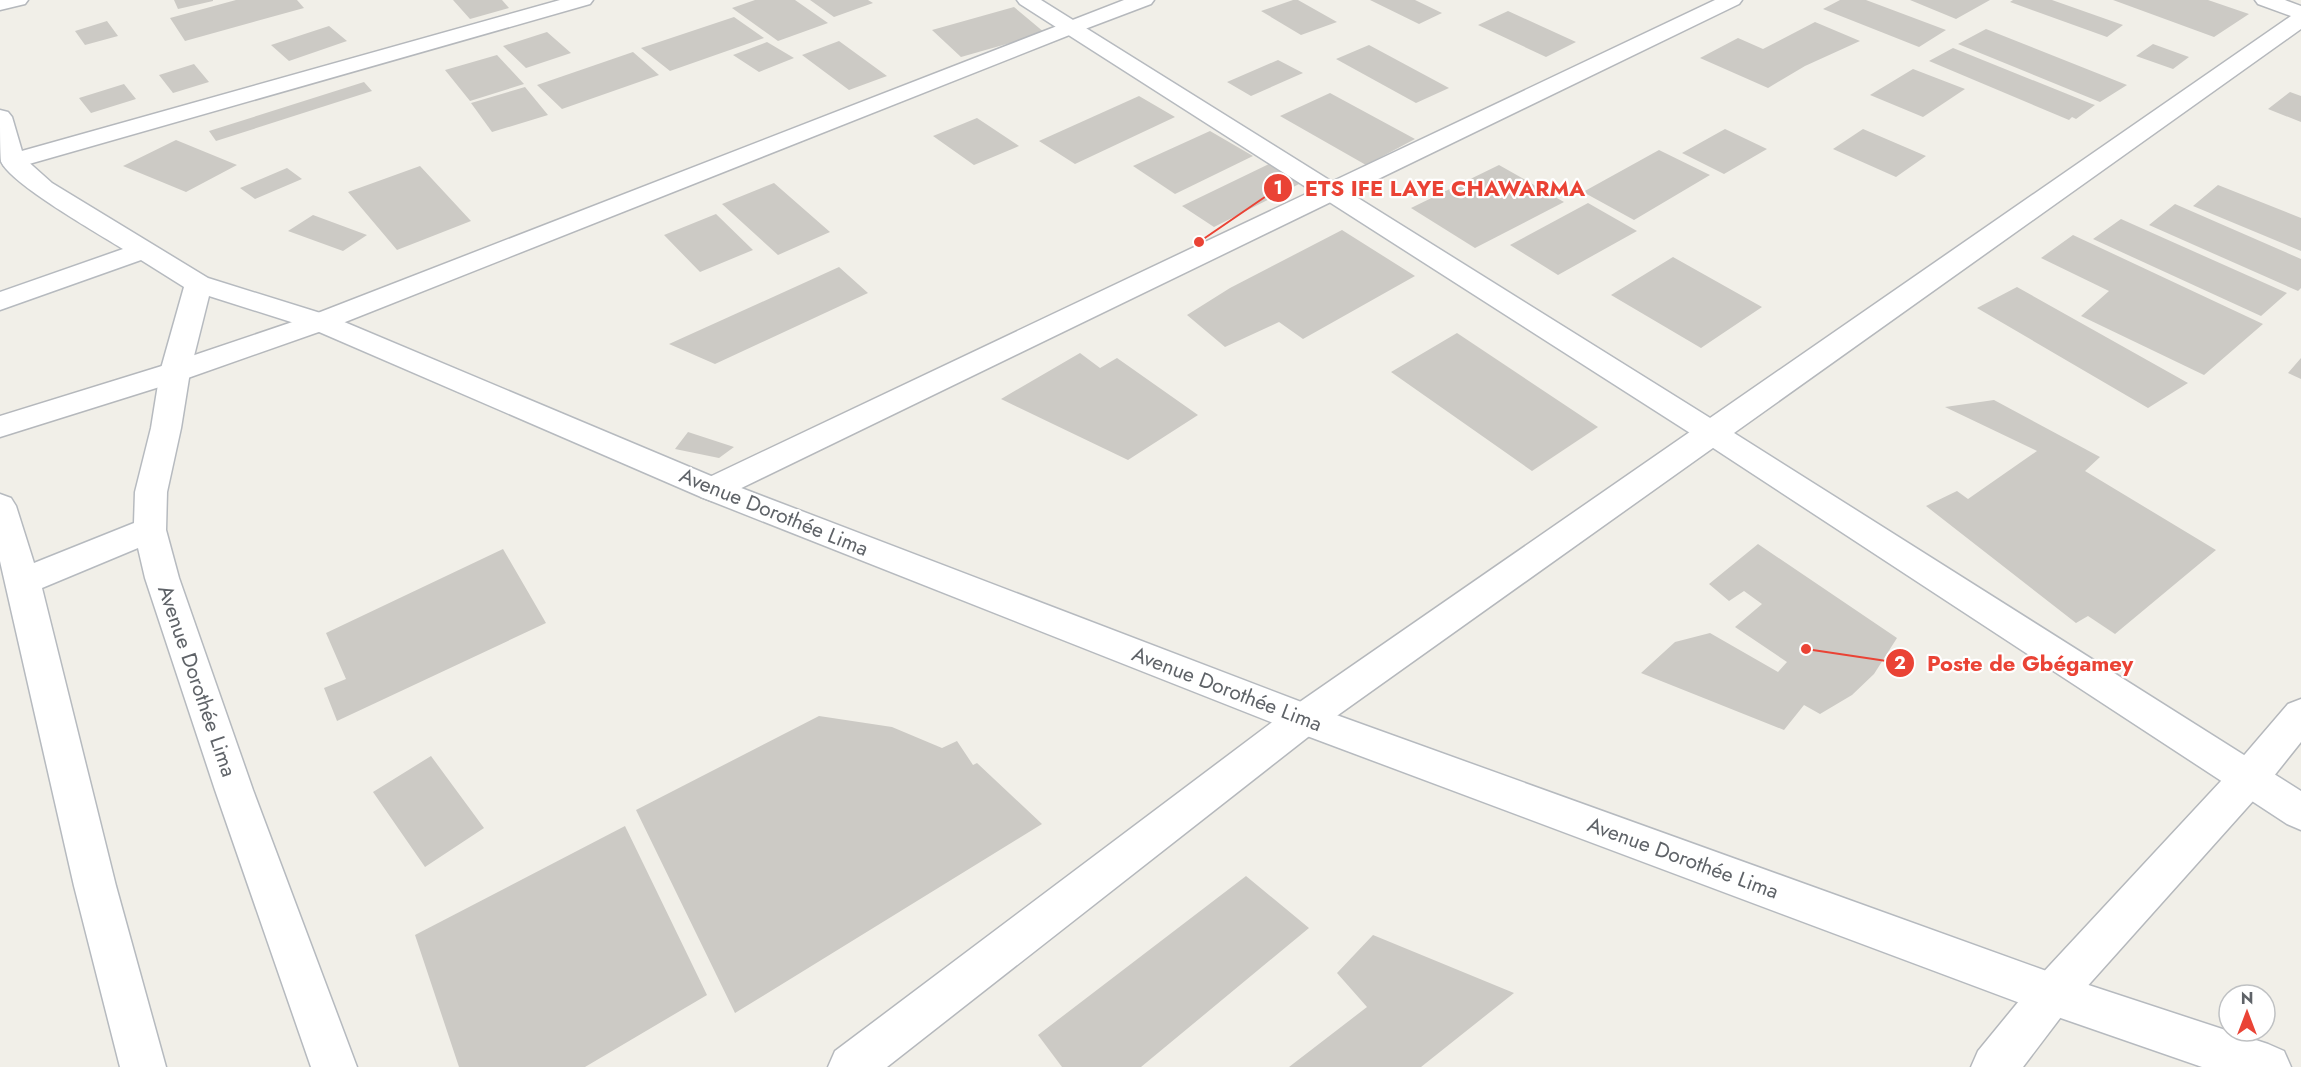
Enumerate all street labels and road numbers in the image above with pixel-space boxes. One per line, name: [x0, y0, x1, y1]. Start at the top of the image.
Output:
street label: Avenue Dorothée Lima: [675, 460, 873, 564]
street label: Avenue Dorothée Lima: [150, 581, 244, 781]
street label: Avenue Dorothée Lima: [1128, 639, 1326, 739]
street label: Avenue Dorothée Lima: [1583, 809, 1783, 907]

